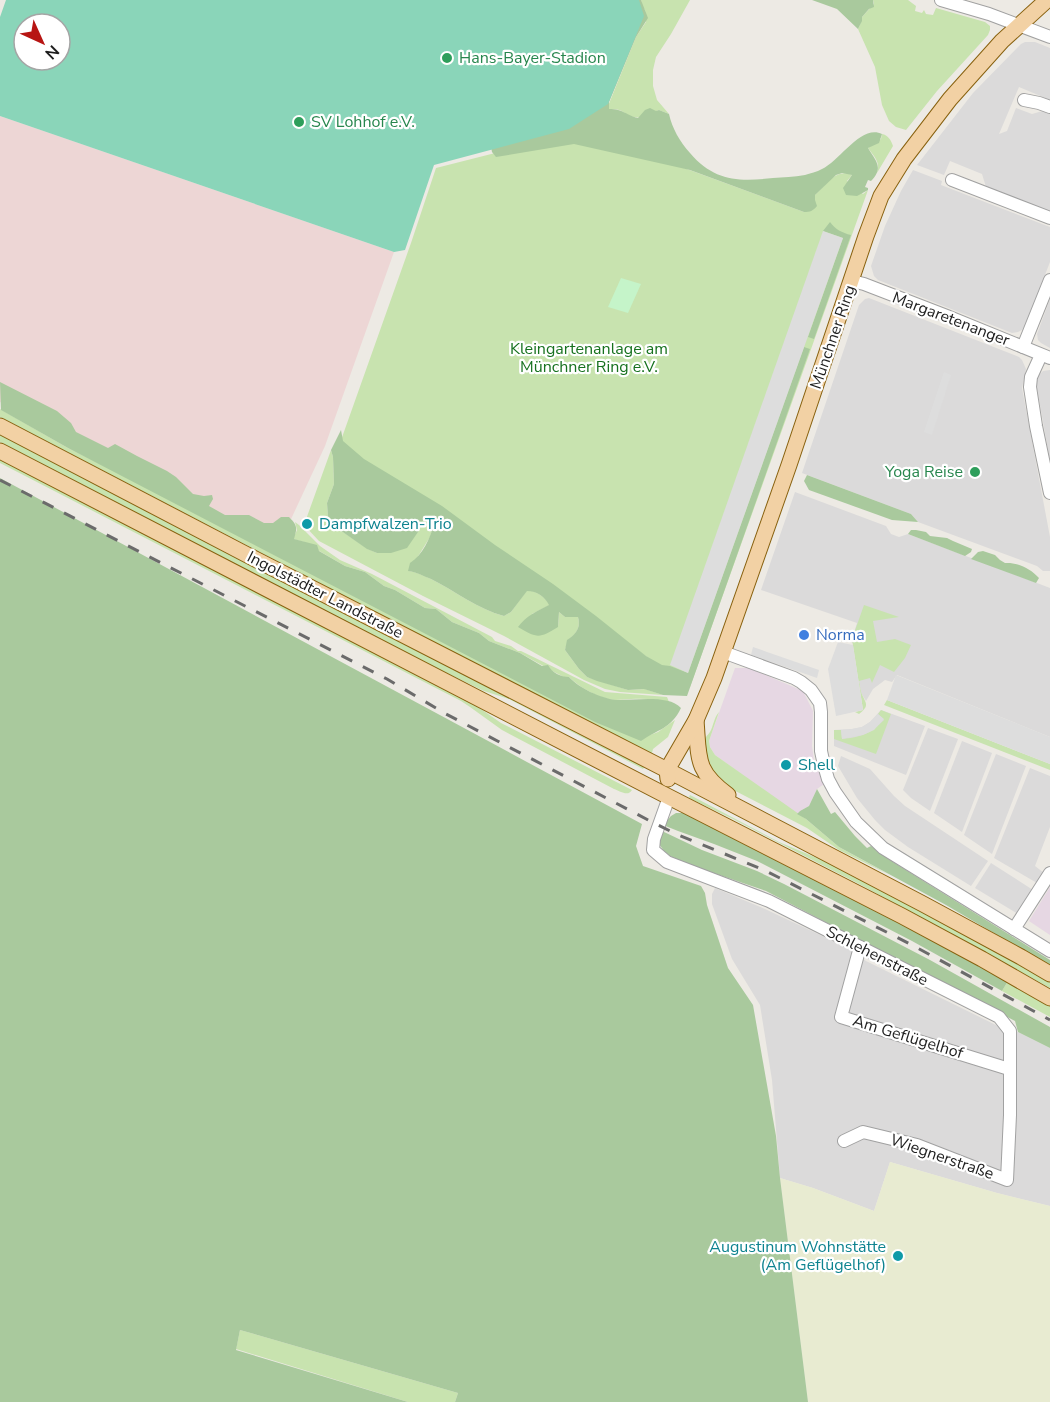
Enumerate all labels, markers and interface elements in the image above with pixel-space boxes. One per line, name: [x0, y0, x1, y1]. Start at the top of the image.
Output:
north arrow: [12, 12, 72, 72]
text: N: [40, 40, 64, 64]
place label: Hans-Bayer-Stadion: [459, 47, 606, 69]
marker: Hans-Bayer-Stadion: [440, 51, 454, 65]
place label: SV Lohhof e.V.: [311, 111, 415, 133]
marker: SV Lohhof e.V.: [292, 115, 306, 129]
street label: Münchner Ring: [805, 282, 861, 392]
street label: Margaretenanger: [889, 286, 1013, 352]
park label: Kleingartenanlage am Münchner Ring e.V.: [510, 338, 668, 378]
place label: Yoga Reise: [884, 461, 963, 483]
marker: Yoga Reise: [968, 465, 982, 479]
place label: Dampfwalzen-Trio: [319, 513, 452, 535]
marker: Dampfwalzen-Trio: [300, 517, 314, 531]
street label: Ingolstädter Landstraße: [243, 546, 407, 644]
place label: Norma: [816, 624, 865, 646]
marker: Norma: [797, 628, 811, 642]
place label: Shell: [798, 754, 835, 776]
marker: Shell: [779, 758, 793, 772]
street label: Schlehenstraße: [822, 921, 932, 991]
street label: Am Geflügelhof: [850, 1010, 967, 1064]
street label: Wiegnerstraße: [887, 1129, 997, 1185]
place label: Augustinum Wohnstätte (Am Geflügelhof): [709, 1236, 886, 1276]
marker: Augustinum Wohnstätte (Am Geflügelhof): [891, 1249, 905, 1263]

